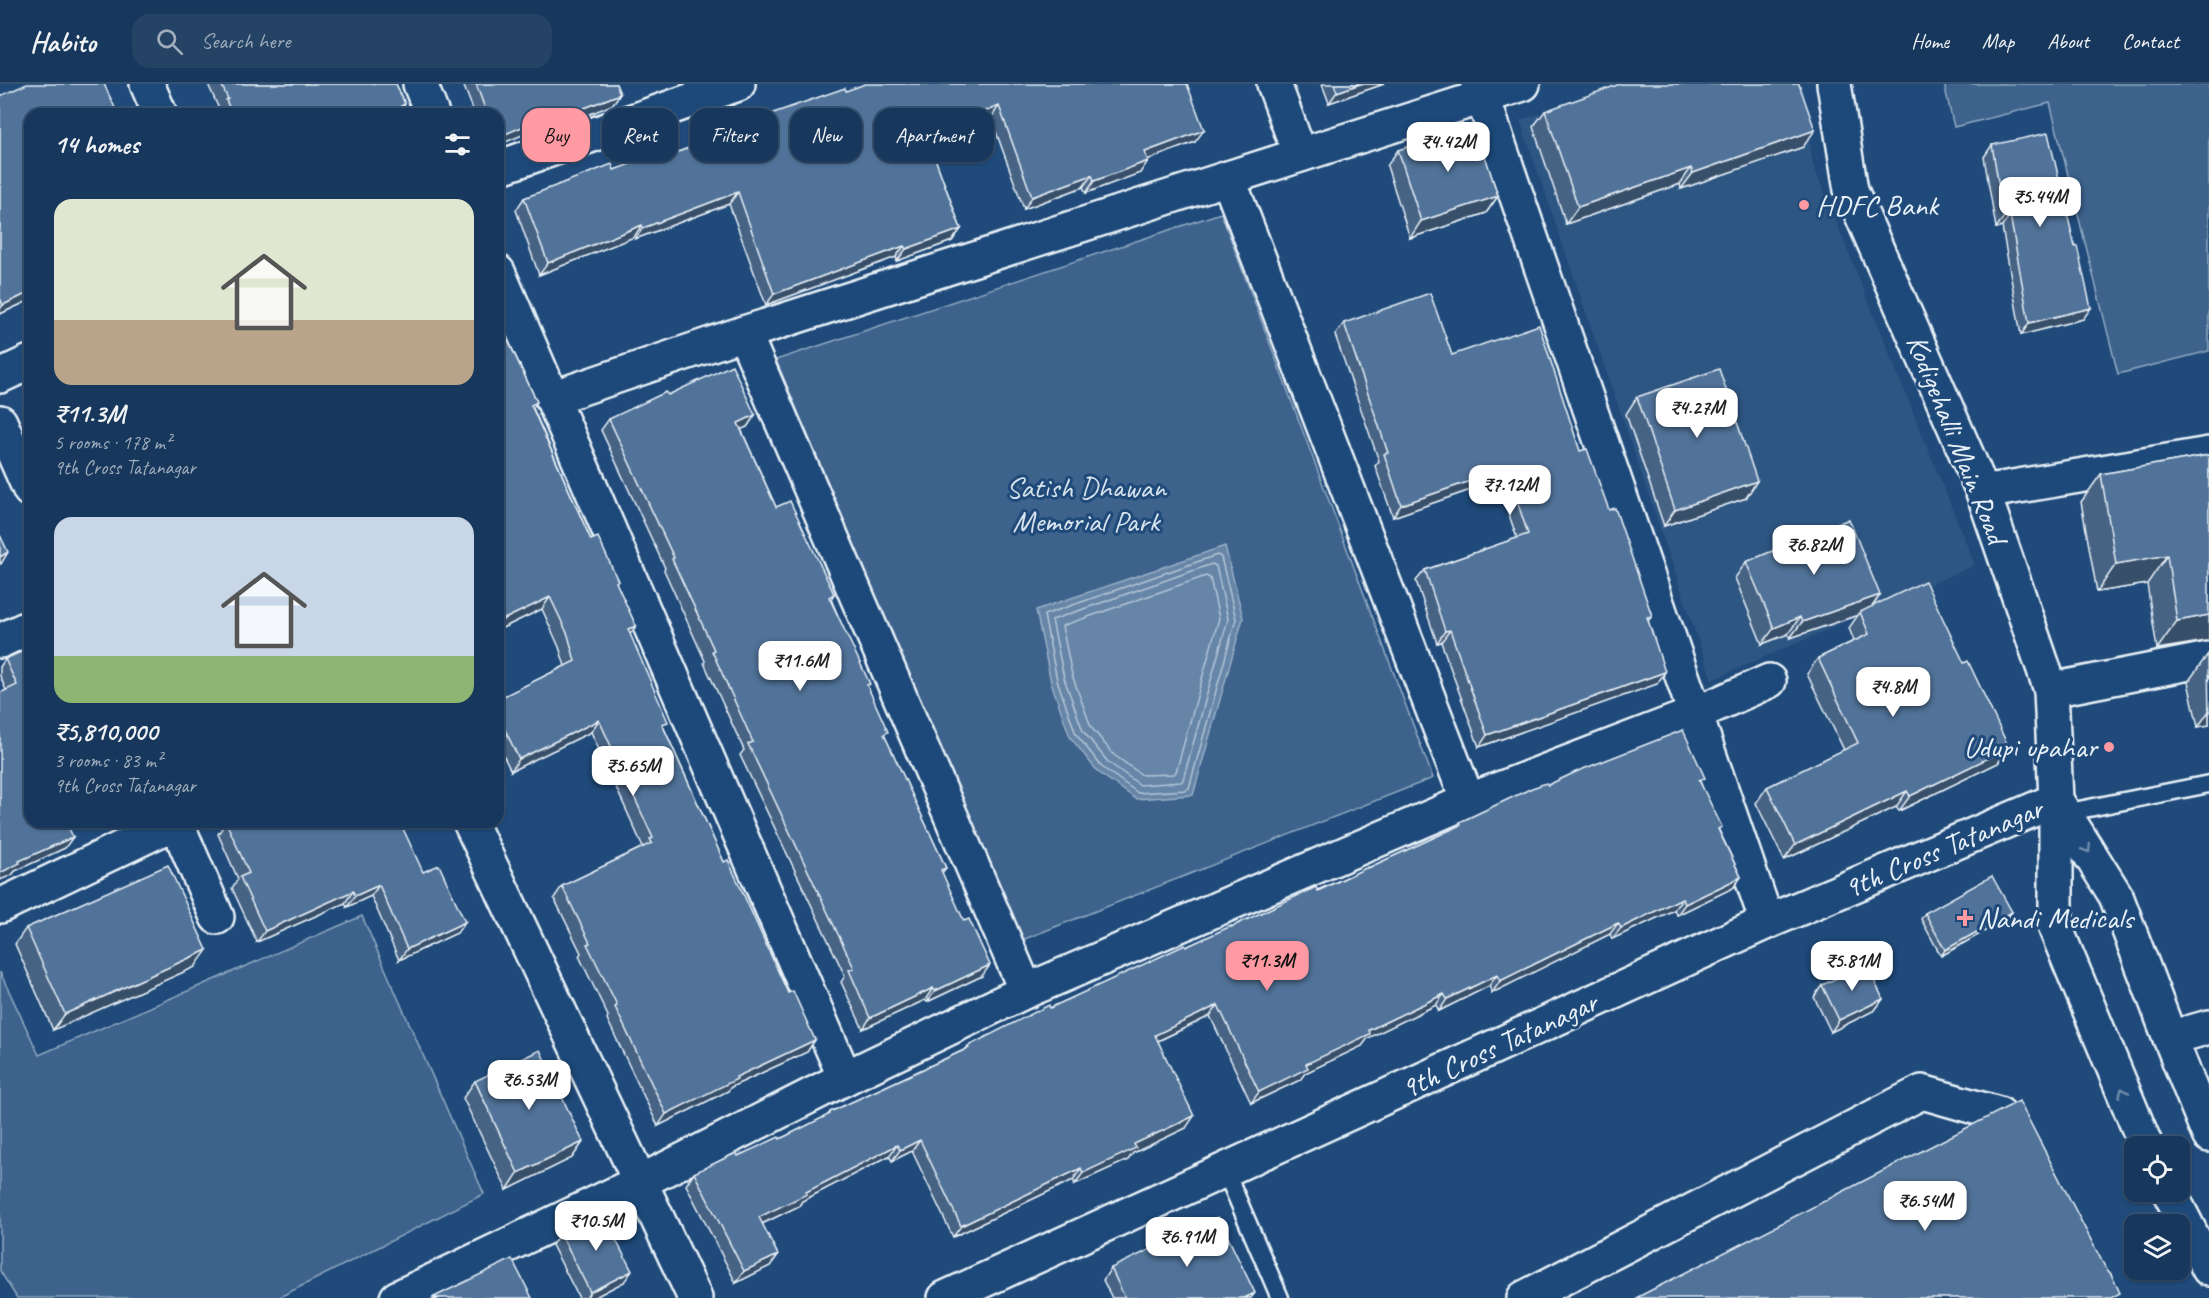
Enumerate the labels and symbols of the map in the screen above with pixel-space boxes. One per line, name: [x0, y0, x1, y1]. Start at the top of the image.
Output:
pin: ₹4.42M: [1399, 122, 1497, 173]
pin: ₹5.44M: [1991, 177, 2089, 228]
place label: HDFC Bank: [1816, 186, 1940, 224]
marker: HDFC Bank: [1797, 198, 1811, 212]
street label: Kodigehalli Main Road: [1898, 329, 2018, 553]
pin: ₹4.27M: [1648, 388, 1746, 439]
pin: ₹7.12M: [1461, 465, 1559, 516]
park label: Satish Dhawan Memorial Park: [1006, 468, 1168, 540]
pin: ₹6.82M: [1765, 525, 1863, 576]
pin: ₹11.6M: [751, 641, 849, 692]
pin: ₹4.8M: [1851, 667, 1935, 718]
place label: Udupi upahar: [1963, 728, 2099, 766]
marker: Udupi upahar: [2102, 740, 2116, 754]
pin: ₹5.65M: [584, 746, 682, 797]
street label: 9th Cross Tatanagar: [1838, 788, 2050, 907]
one-way arrow: [2080, 843, 2092, 853]
place label: Nandi Medicals: [1977, 899, 2136, 937]
marker: Nandi Medicals: [1958, 911, 1972, 925]
pin: ₹11.3M: [1218, 941, 1316, 992]
pin: ₹5.81M: [1803, 941, 1901, 992]
street label: 9th Cross Tatanagar: [1395, 982, 1605, 1107]
pin: ₹6.53M: [480, 1060, 578, 1111]
one-way arrow: [2118, 1087, 2130, 1098]
pin: ₹6.54M: [1876, 1181, 1974, 1232]
pin: ₹10.5M: [547, 1201, 645, 1252]
pin: ₹6.91M: [1138, 1217, 1236, 1268]

